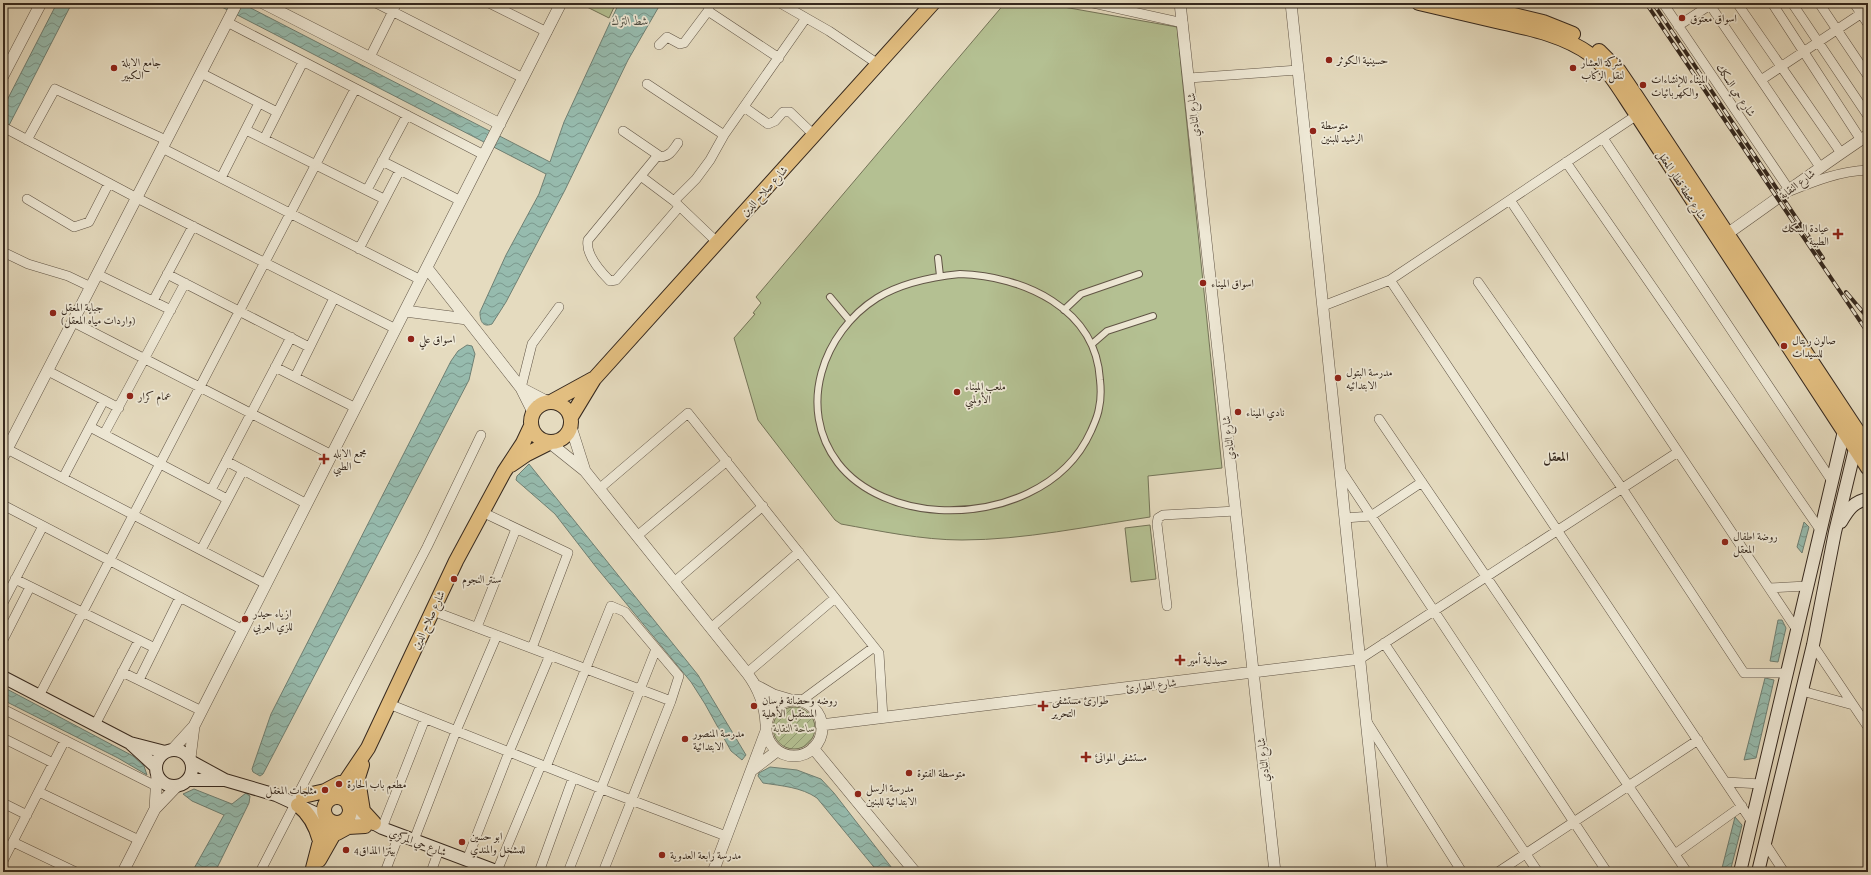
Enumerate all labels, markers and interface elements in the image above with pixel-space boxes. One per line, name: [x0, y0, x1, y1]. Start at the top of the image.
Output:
place label: اسواق معتوق: [1690, 11, 1737, 26]
water label: شط الترك: [611, 13, 649, 29]
marker: اسواق معتوق: [1677, 13, 1687, 23]
place label: حسينية الكوثر: [1336, 53, 1388, 68]
place label: جامع الابلة الكبير: [121, 55, 161, 83]
marker: حسينية الكوثر: [1324, 55, 1334, 65]
place label: شركة العشار لنقل الركاب: [1580, 55, 1624, 84]
street label: شارع حي السكك: [1711, 61, 1759, 121]
marker: جامع الابلة الكبير: [109, 63, 119, 73]
marker: شركة العشار لنقل الركاب: [1568, 63, 1578, 73]
place label: الميناء للإنشاءات والكهربائيات: [1651, 72, 1708, 100]
marker: الميناء للإنشاءات والكهربائيات: [1638, 80, 1648, 90]
street label: شارع النادي: [1184, 92, 1205, 138]
place label: متوسطة الرشيد للبنين: [1321, 118, 1363, 146]
marker: متوسطة الرشيد للبنين: [1308, 126, 1318, 136]
street label: شارع محطة قطار المعقل: [1652, 148, 1710, 224]
street label: شارع صلاح الدين: [738, 163, 793, 222]
street label: شارع النقابة: [1776, 166, 1819, 204]
place label: عيادة السكك الطبية: [1782, 221, 1829, 249]
marker: عيادة السكك الطبية: [1832, 228, 1844, 240]
place label: اسواق الميناء: [1211, 276, 1254, 291]
marker: اسواق الميناء: [1198, 278, 1208, 288]
place label: جباية المعقل (واردات مياه المعقل): [61, 300, 135, 329]
marker: جباية المعقل (واردات مياه المعقل): [48, 308, 58, 318]
place label: اسواق علي: [419, 332, 455, 350]
place label: صالون ريتال للسيدات: [1792, 333, 1836, 361]
marker: اسواق علي: [406, 334, 416, 344]
marker: صالون ريتال للسيدات: [1779, 341, 1789, 351]
place label: مدرسة البتول الابتدائيه: [1346, 365, 1393, 393]
marker: مدرسة البتول الابتدائيه: [1333, 373, 1343, 383]
place label: ملعب الميناء الأولمبي: [965, 379, 1006, 410]
marker: ملعب الميناء الأولمبي: [952, 387, 962, 397]
place label: عمام كرار: [137, 389, 171, 406]
marker: عمام كرار: [125, 391, 135, 401]
place label: نادي الميناء: [1246, 405, 1285, 421]
marker: نادي الميناء: [1233, 407, 1243, 417]
street label: شارع النادي: [1219, 415, 1240, 461]
place label: مجمع الابله الطبي: [333, 446, 367, 477]
district label: المعقل: [1543, 448, 1569, 466]
marker: مجمع الابله الطبي: [318, 453, 330, 465]
place label: روضة اطفال المعقل: [1733, 529, 1778, 558]
marker: روضة اطفال المعقل: [1720, 537, 1730, 547]
place label: سنتر النجوم: [462, 572, 502, 589]
marker: سنتر النجوم: [449, 574, 459, 584]
street label: شارع صلاح الدين: [408, 588, 451, 653]
place label: ازياء حيدر للزي العربي: [252, 606, 293, 635]
marker: ازياء حيدر للزي العربي: [240, 614, 250, 624]
place label: صيدلية أمير: [1187, 652, 1228, 668]
marker: صيدلية أمير: [1175, 655, 1185, 665]
street label: شارع الطوارئ: [1125, 675, 1177, 698]
place label: روضه وحضانة فرسان المستقبل الأهلية: [762, 693, 837, 722]
place label: طوارئ مستشفى التحرير: [1051, 693, 1109, 721]
marker: طوارئ مستشفى التحرير: [1037, 700, 1049, 712]
marker: روضه وحضانة فرسان المستقبل الأهلية: [749, 701, 759, 711]
park label: ساحة النقابة: [772, 721, 815, 736]
place label: مدرسة المنصور الابتدائية: [692, 726, 745, 754]
marker: مدرسة المنصور الابتدائية: [680, 734, 690, 744]
street label: شارع النادي: [1254, 737, 1275, 783]
place label: مستشفى الموانئ: [1095, 750, 1147, 766]
marker: مستشفى الموانئ: [1080, 751, 1092, 763]
place label: متوسطة الفتوة: [917, 766, 965, 781]
marker: متوسطة الفتوة: [904, 768, 914, 778]
place label: مطعم باب الحارة: [347, 777, 407, 795]
marker: مطعم باب الحارة: [334, 779, 344, 789]
place label: مدرسة الرسل الابتدائية للبنين: [866, 781, 917, 809]
place label: مثلجات المعقل: [266, 783, 317, 799]
marker: مثلجات المعقل: [320, 785, 330, 795]
marker: مدرسة الرسل الابتدائية للبنين: [853, 789, 863, 799]
street label: شارع حي المركزي: [386, 825, 449, 862]
place label: ابو حسين للمشخل والمندي: [470, 829, 526, 858]
marker: ابو حسين للمشخل والمندي: [457, 837, 467, 847]
place label: بيتزا المذاق4: [354, 843, 396, 858]
marker: بيتزا المذاق4: [341, 845, 351, 855]
place label: مدرسة رابعة العدوية: [670, 848, 741, 863]
marker: مدرسة رابعة العدوية: [657, 850, 667, 860]

